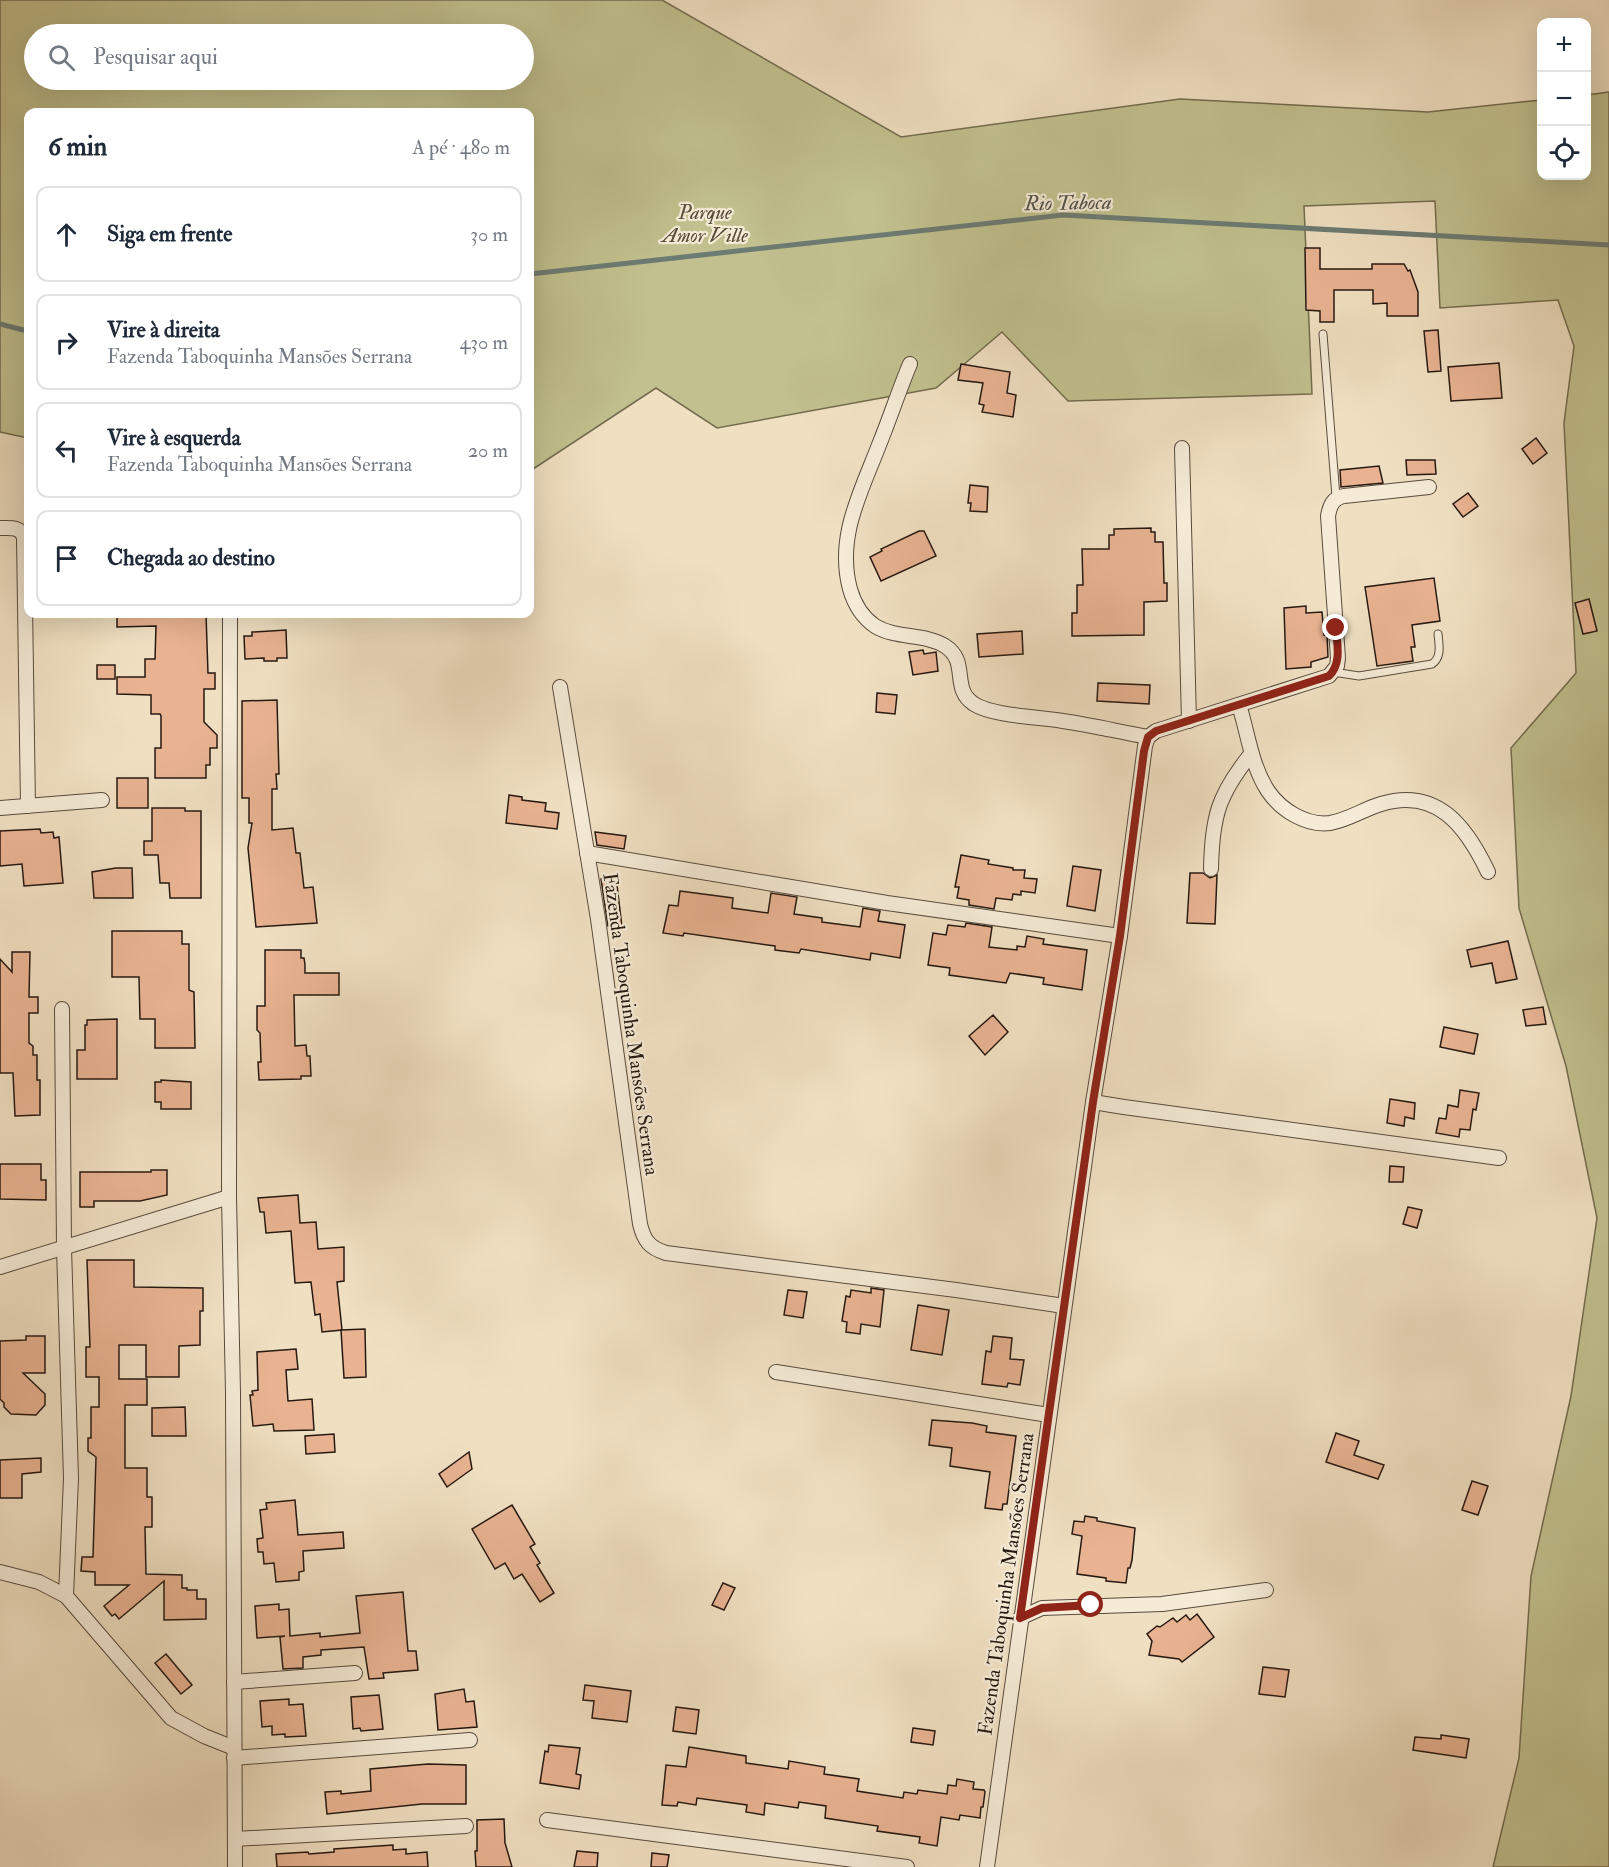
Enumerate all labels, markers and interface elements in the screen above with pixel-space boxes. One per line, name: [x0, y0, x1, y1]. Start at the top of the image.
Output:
map controls: [1537, 18, 1591, 180]
button: +: [1537, 18, 1591, 72]
search box: [24, 24, 534, 90]
icon: search: [45, 41, 78, 74]
text: Pesquisar aqui: [93, 43, 218, 71]
button: −: [1537, 72, 1591, 126]
button: locate: [1537, 126, 1591, 180]
text: 6 min: [48, 131, 107, 163]
text: A pé · 480 m: [412, 135, 510, 160]
water label: Rio Taboca: [1023, 189, 1112, 217]
park label: Parque Amor Ville: [660, 200, 748, 248]
icon: ahead: [50, 218, 83, 251]
text: Siga em frente: [107, 220, 232, 248]
text: 30 m: [470, 222, 508, 247]
text: Vire à direita: [107, 316, 220, 344]
icon: right: [50, 326, 83, 359]
text: 430 m: [460, 330, 508, 355]
text: Fazenda Taboquinha Mansões Serrana: [107, 344, 412, 369]
text: Vire à esquerda: [107, 424, 241, 452]
icon: left: [50, 434, 83, 467]
text: 20 m: [468, 438, 508, 463]
text: Fazenda Taboquinha Mansões Serrana: [107, 452, 412, 477]
icon: arrive: [50, 542, 83, 575]
text: Chegada ao destino: [107, 544, 275, 572]
route end: [1322, 614, 1348, 640]
street label: Fazenda Taboquinha Mansões Serrana: [597, 871, 665, 1178]
street label: Fazenda Taboquinha Mansões Serrana: [972, 1430, 1040, 1737]
route start: [1077, 1591, 1103, 1617]

